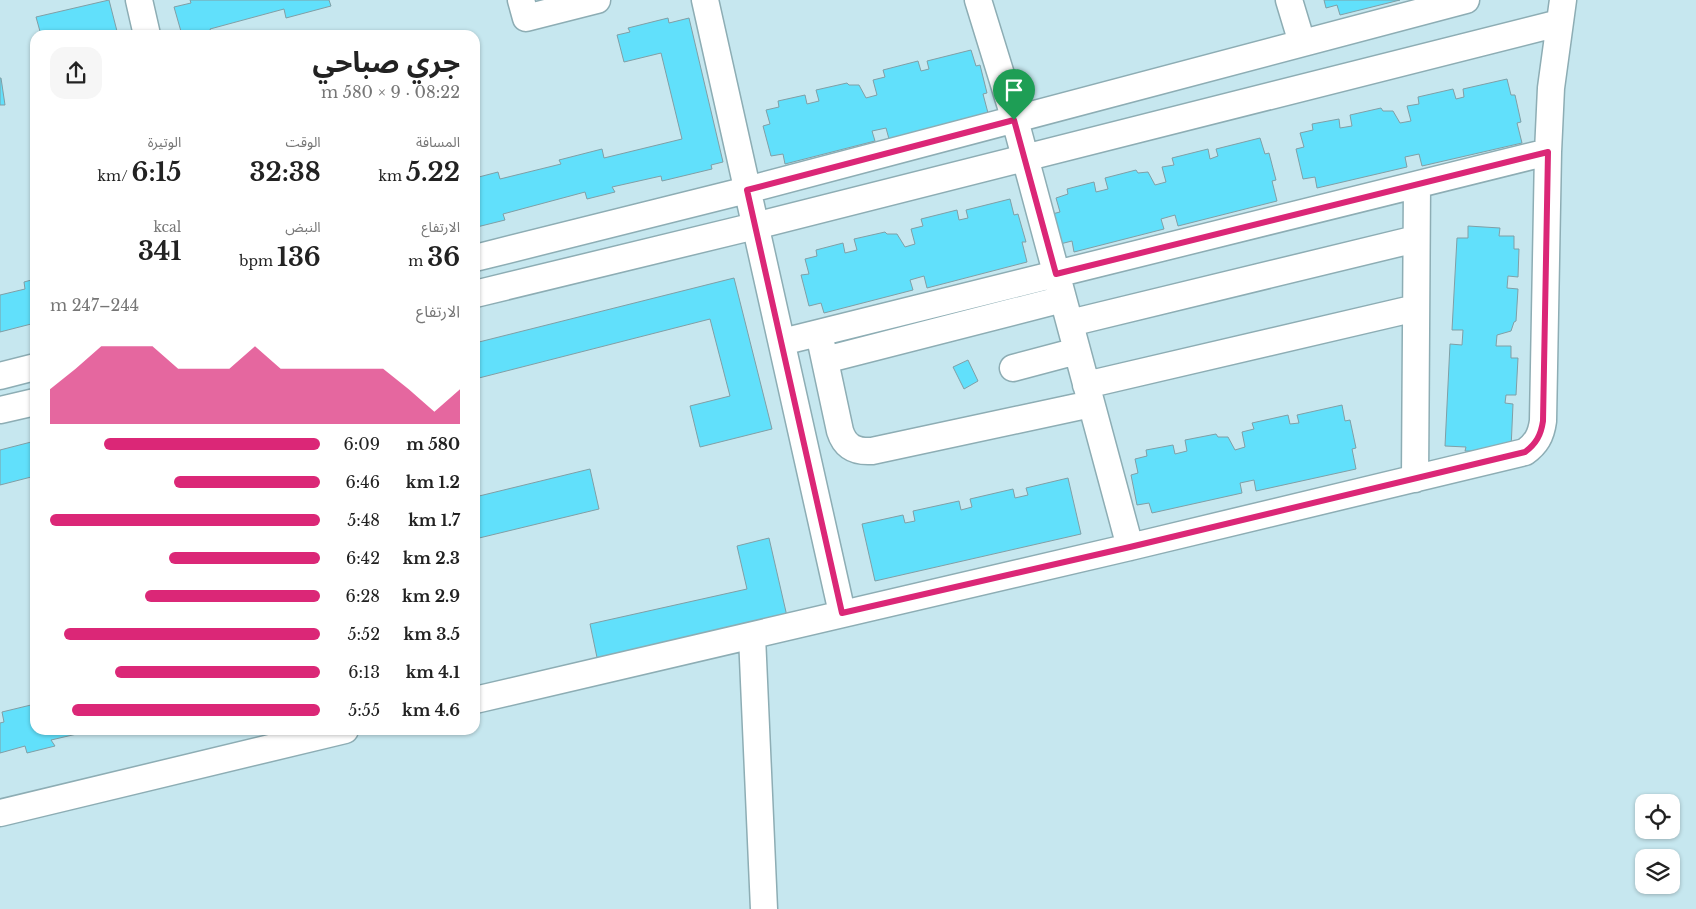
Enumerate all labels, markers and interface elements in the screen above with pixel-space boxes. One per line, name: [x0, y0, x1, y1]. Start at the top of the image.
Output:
text: جري صباحي: [312, 45, 460, 80]
button: share: [50, 47, 102, 99]
pin: [993, 69, 1035, 120]
icon: arrive: [1000, 76, 1028, 104]
text: 08:22 · 9 × 580 m: [321, 82, 460, 102]
text: الوتيرة: [148, 133, 181, 151]
text: الوقت: [286, 133, 321, 151]
text: المسافة: [416, 133, 460, 151]
text: 6:15: [132, 157, 181, 188]
text: 32:38: [250, 157, 321, 188]
text: 5.22: [406, 157, 460, 188]
text: /km: [97, 167, 132, 185]
text: km: [378, 167, 406, 185]
text: kcal: [153, 218, 181, 236]
text: النبض: [285, 218, 321, 236]
text: الارتفاع: [422, 218, 460, 236]
text: 341: [138, 236, 181, 267]
text: 136: [277, 242, 321, 273]
text: 36: [427, 242, 460, 273]
text: bpm: [239, 252, 277, 270]
text: m: [408, 252, 427, 270]
text: 244–247 m: [50, 295, 139, 315]
text: الارتفاع: [416, 301, 460, 321]
text: 6:09: [343, 434, 380, 454]
text: 580 m: [406, 434, 460, 454]
text: 6:46: [346, 472, 380, 492]
text: 1.2 km: [406, 472, 460, 492]
text: 5:48: [347, 510, 380, 530]
text: 1.7 km: [408, 510, 460, 530]
text: 6:42: [346, 548, 380, 568]
text: 2.3 km: [403, 548, 460, 568]
text: 6:28: [346, 586, 380, 606]
text: 2.9 km: [402, 586, 460, 606]
text: 5:52: [347, 624, 380, 644]
text: 3.5 km: [404, 624, 460, 644]
text: 6:13: [348, 662, 380, 682]
text: 4.1 km: [406, 662, 460, 682]
text: 5:55: [348, 700, 380, 720]
text: 4.6 km: [402, 700, 460, 720]
map controls: [1635, 794, 1680, 894]
button: locate: [1635, 794, 1680, 839]
button: layers: [1635, 849, 1680, 894]

